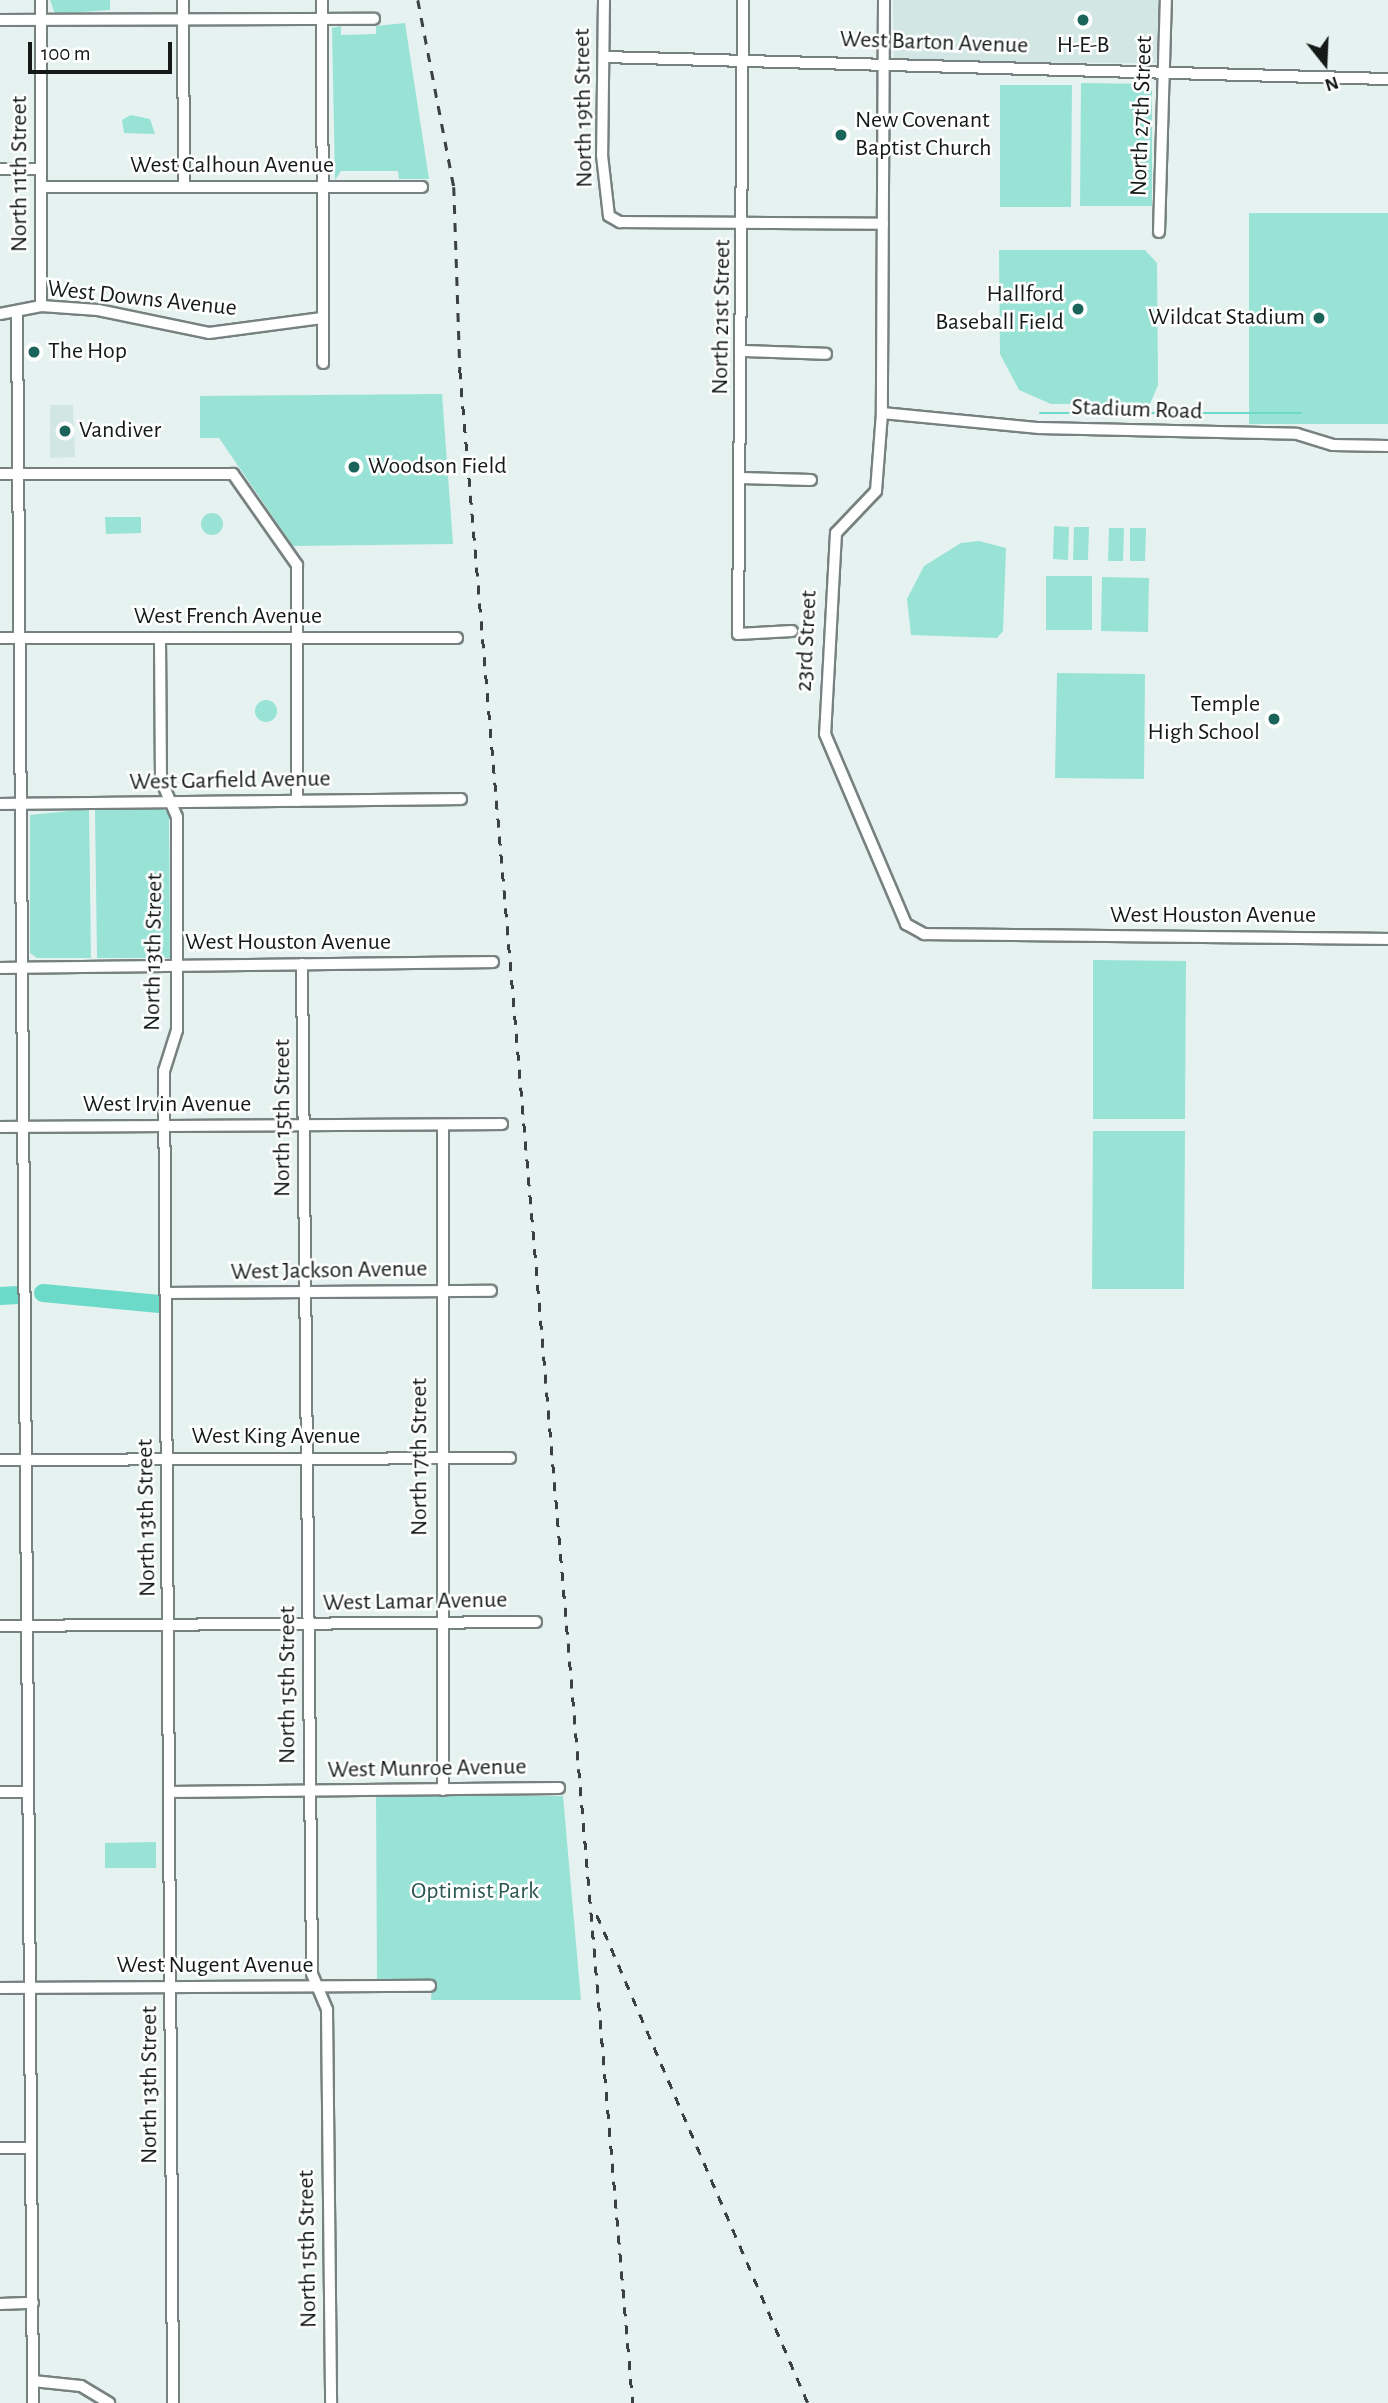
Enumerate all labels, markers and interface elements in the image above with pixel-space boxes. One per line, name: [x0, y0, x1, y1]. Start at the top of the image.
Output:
marker: H-E-B: [1075, 12, 1091, 28]
street label: West Barton Avenue: [839, 25, 1029, 61]
scale bar: [32, 28, 175, 72]
street label: North 19th Street: [568, 28, 600, 188]
north arrow: [1290, 28, 1360, 98]
place label: H-E-B: [1057, 32, 1109, 60]
street label: North 27th Street: [1125, 35, 1159, 197]
text: 100 m: [41, 43, 91, 64]
text: N: [1322, 72, 1341, 95]
street label: North 11th Street: [6, 96, 34, 252]
place label: New Covenant Baptist Church: [855, 107, 992, 163]
marker: New Covenant Baptist Church: [833, 127, 849, 143]
street label: West Calhoun Avenue: [130, 152, 334, 180]
street label: North 21st Street: [706, 239, 738, 395]
street label: West Downs Avenue: [46, 275, 238, 323]
place label: Hallford Baseball Field: [935, 281, 1064, 337]
marker: Hallford Baseball Field: [1070, 301, 1086, 317]
place label: Wildcat Stadium: [1148, 304, 1305, 332]
marker: Wildcat Stadium: [1311, 310, 1327, 326]
place label: The Hop: [48, 338, 127, 366]
marker: The Hop: [26, 344, 42, 360]
street label: Stadium Road: [1071, 393, 1203, 427]
place label: Vandiver: [79, 417, 161, 445]
marker: Vandiver: [57, 423, 73, 439]
place label: Woodson Field: [368, 453, 507, 481]
marker: Woodson Field: [346, 459, 362, 475]
street label: 23rd Street: [790, 590, 824, 692]
street label: West French Avenue: [134, 603, 322, 631]
place label: Temple High School: [1148, 691, 1260, 747]
marker: Temple High School: [1266, 711, 1282, 727]
street label: West Garfield Avenue: [129, 765, 331, 797]
street label: North 13th Street: [138, 873, 170, 1031]
street label: West Houston Avenue: [1110, 902, 1316, 930]
street label: West Houston Avenue: [185, 929, 391, 957]
street label: North 15th Street: [269, 1039, 297, 1197]
street label: West Irvin Avenue: [83, 1091, 251, 1119]
street label: West Jackson Avenue: [230, 1255, 428, 1287]
street label: North 17th Street: [406, 1378, 434, 1536]
street label: West King Avenue: [192, 1423, 360, 1451]
street label: North 13th Street: [131, 1439, 163, 1597]
street label: West Lamar Avenue: [323, 1586, 507, 1618]
street label: North 15th Street: [274, 1606, 302, 1764]
street label: West Munroe Avenue: [327, 1753, 527, 1785]
park label: Optimist Park: [411, 1878, 539, 1906]
street label: West Nugent Avenue: [116, 1952, 314, 1980]
street label: North 13th Street: [136, 2006, 164, 2164]
street label: North 15th Street: [292, 2170, 324, 2328]

